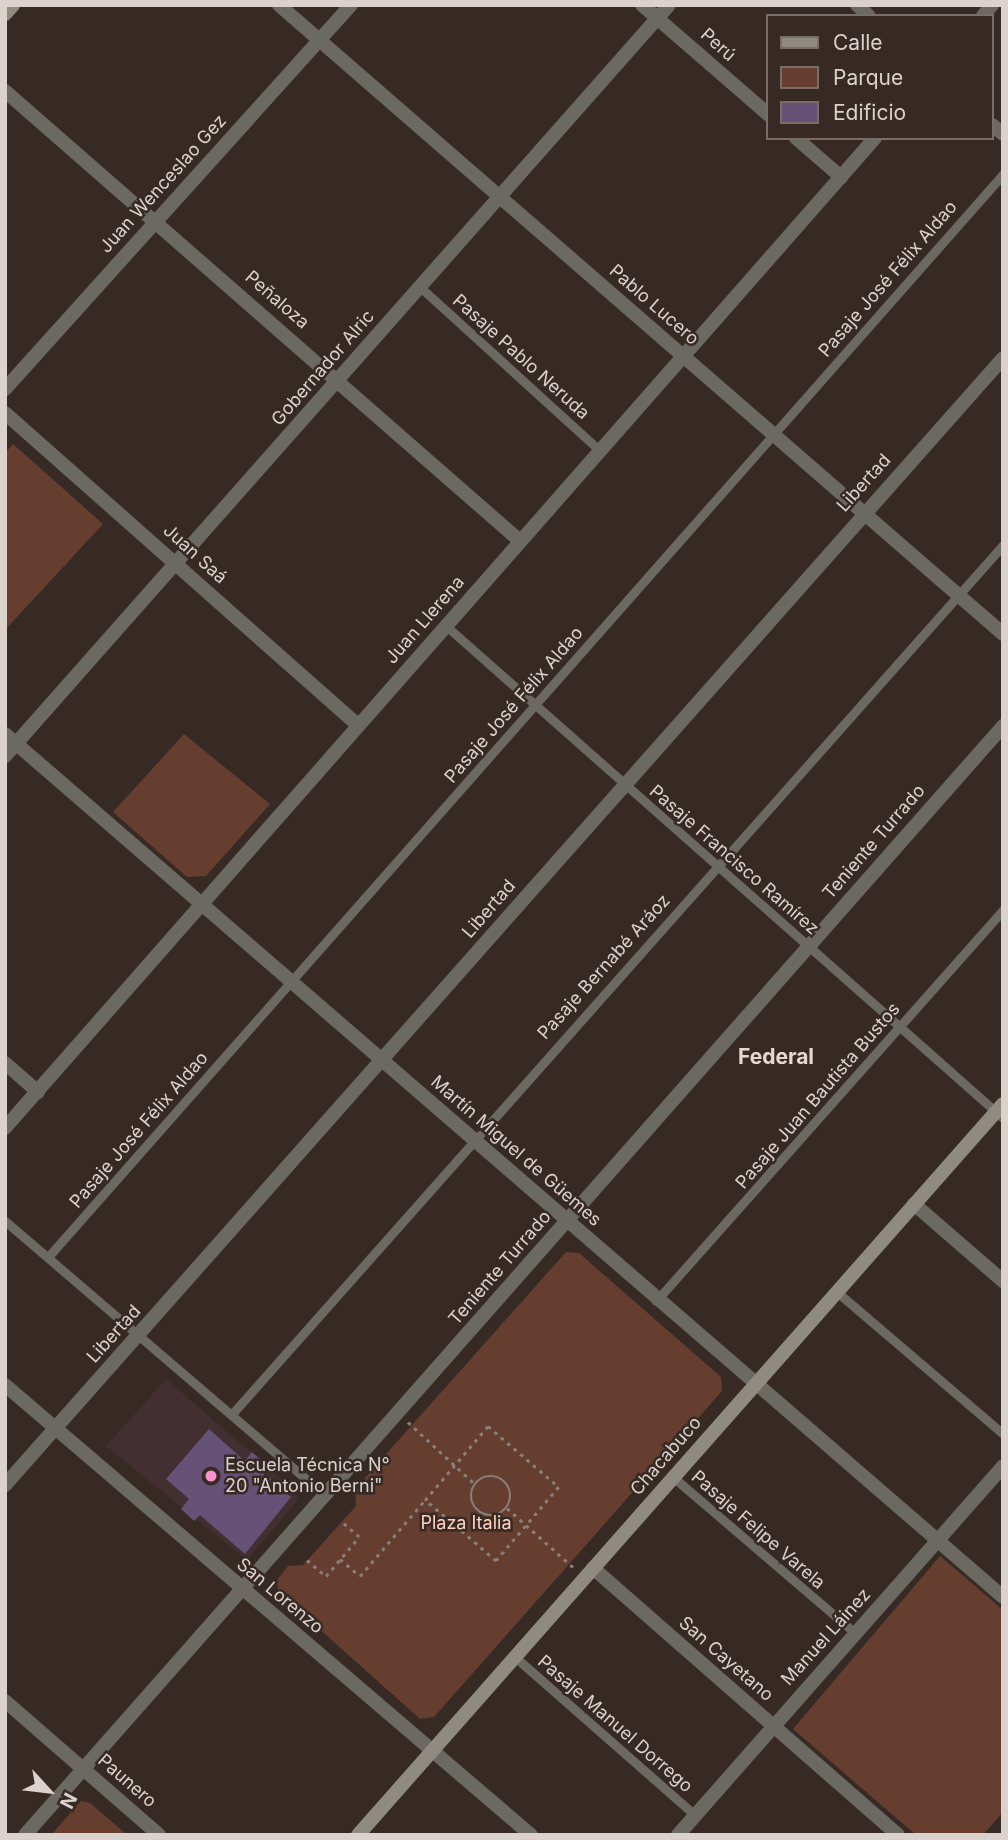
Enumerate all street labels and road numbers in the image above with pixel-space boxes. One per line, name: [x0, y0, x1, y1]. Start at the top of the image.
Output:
street label: Perú: [696, 24, 740, 66]
street label: Juan Wenceslao Gez: [95, 110, 231, 258]
street label: Pasaje José Félix Aldao: [814, 196, 962, 362]
street label: Pablo Lucero: [605, 260, 703, 350]
street label: Peñaloza: [241, 266, 313, 334]
street label: Pasaje Pablo Neruda: [448, 290, 594, 424]
street label: Gobernador Alric: [267, 306, 379, 430]
street label: Libertad: [832, 450, 896, 516]
street label: Juan Saá: [159, 520, 231, 588]
street label: Juan Llerena: [381, 572, 469, 668]
street label: Pasaje José Félix Aldao: [440, 622, 588, 788]
street label: Teniente Turrado: [818, 780, 930, 904]
street label: Pasaje Francisco Ramírez: [645, 781, 823, 939]
street label: Libertad: [458, 875, 520, 943]
street label: Pasaje Bernabé Aráoz: [533, 890, 675, 1044]
street label: Pasaje Juan Bautista Bustos: [731, 999, 905, 1193]
street label: Pasaje José Félix Aldao: [65, 1047, 213, 1213]
street label: Martín Miguel de Güemes: [426, 1071, 606, 1231]
street label: Teniente Turrado: [444, 1206, 556, 1330]
street label: Libertad: [82, 1301, 146, 1367]
street label: Chacabuco: [626, 1412, 706, 1500]
street label: Pasaje Felipe Varela: [687, 1466, 829, 1594]
street label: San Lorenzo: [232, 1554, 328, 1638]
street label: Manuel Láinez: [777, 1584, 875, 1690]
street label: San Cayetano: [674, 1612, 778, 1706]
street label: Pasaje Manuel Dorrego: [533, 1651, 697, 1797]
street label: Paunero: [93, 1750, 161, 1812]

